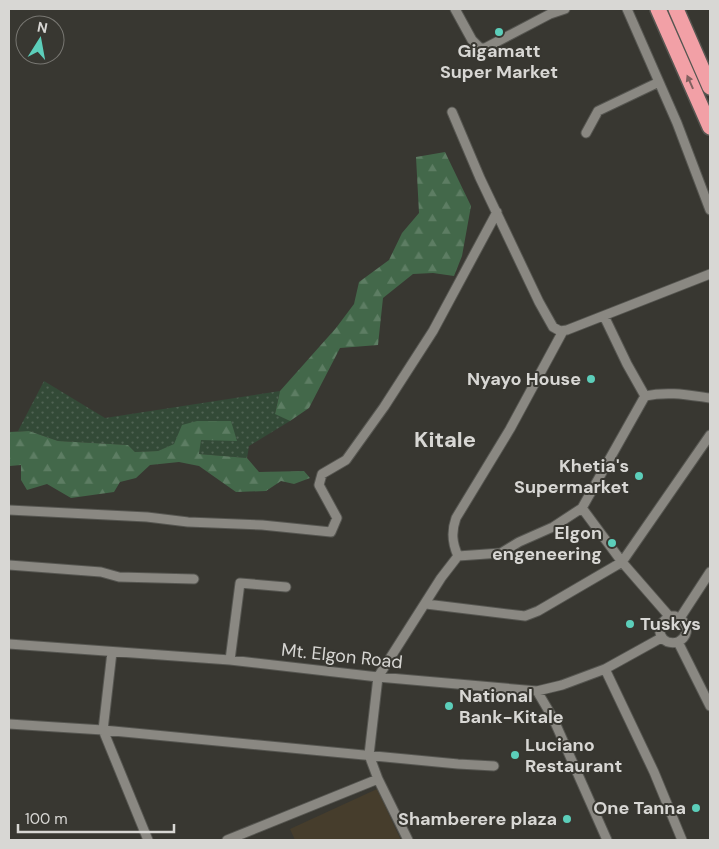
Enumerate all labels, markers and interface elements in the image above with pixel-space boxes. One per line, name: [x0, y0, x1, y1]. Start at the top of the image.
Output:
north arrow: [15, 15, 65, 65]
text: N: [36, 17, 49, 37]
marker: Gigamatt Super Market: [493, 26, 505, 38]
place label: Gigamatt Super Market: [440, 39, 558, 84]
one-way arrow: [686, 75, 694, 89]
place label: Nyayo House: [467, 367, 581, 391]
marker: Nyayo House: [585, 373, 597, 385]
district label: Kitale: [414, 425, 476, 454]
place label: Khetia's Supermarket: [514, 454, 629, 499]
marker: Khetia's Supermarket: [633, 470, 645, 482]
place label: Elgon engeneering: [492, 521, 602, 566]
marker: Elgon engeneering: [606, 537, 618, 549]
place label: Tuskys: [640, 612, 701, 636]
marker: Tuskys: [624, 618, 636, 630]
street label: Mt. Elgon Road: [280, 638, 404, 674]
place label: National Bank-Kitale: [459, 684, 564, 729]
marker: National Bank-Kitale: [443, 700, 455, 712]
place label: Luciano Restaurant: [525, 733, 622, 778]
marker: Luciano Restaurant: [509, 749, 521, 761]
place label: One Tanna: [593, 796, 686, 820]
scale bar: [18, 802, 174, 834]
marker: One Tanna: [690, 802, 702, 814]
place label: Shamberere plaza: [398, 807, 557, 831]
text: 100 m: [25, 809, 68, 829]
marker: Shamberere plaza: [561, 813, 573, 825]

